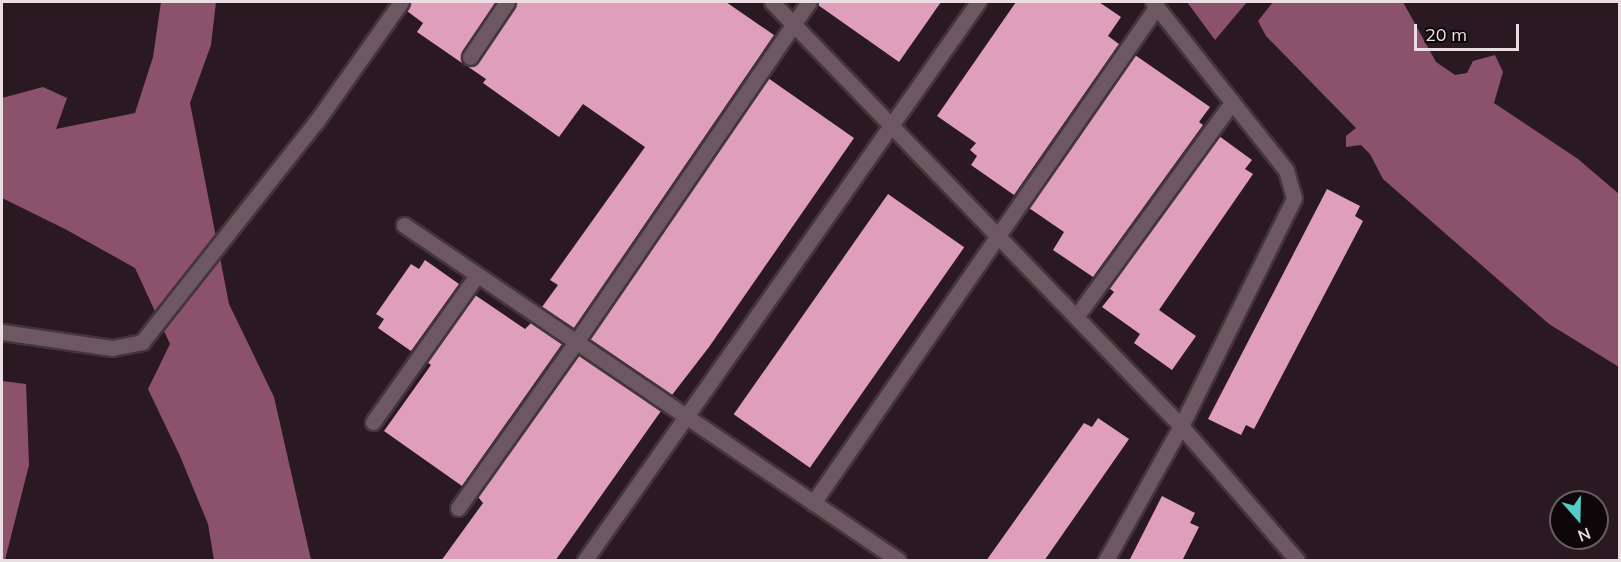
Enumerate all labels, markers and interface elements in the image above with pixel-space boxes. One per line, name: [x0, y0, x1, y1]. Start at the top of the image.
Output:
scale bar: [1417, 12, 1522, 50]
text: 20 m: [1425, 23, 1467, 46]
north arrow: [1549, 490, 1609, 550]
text: N: [1575, 524, 1594, 547]

